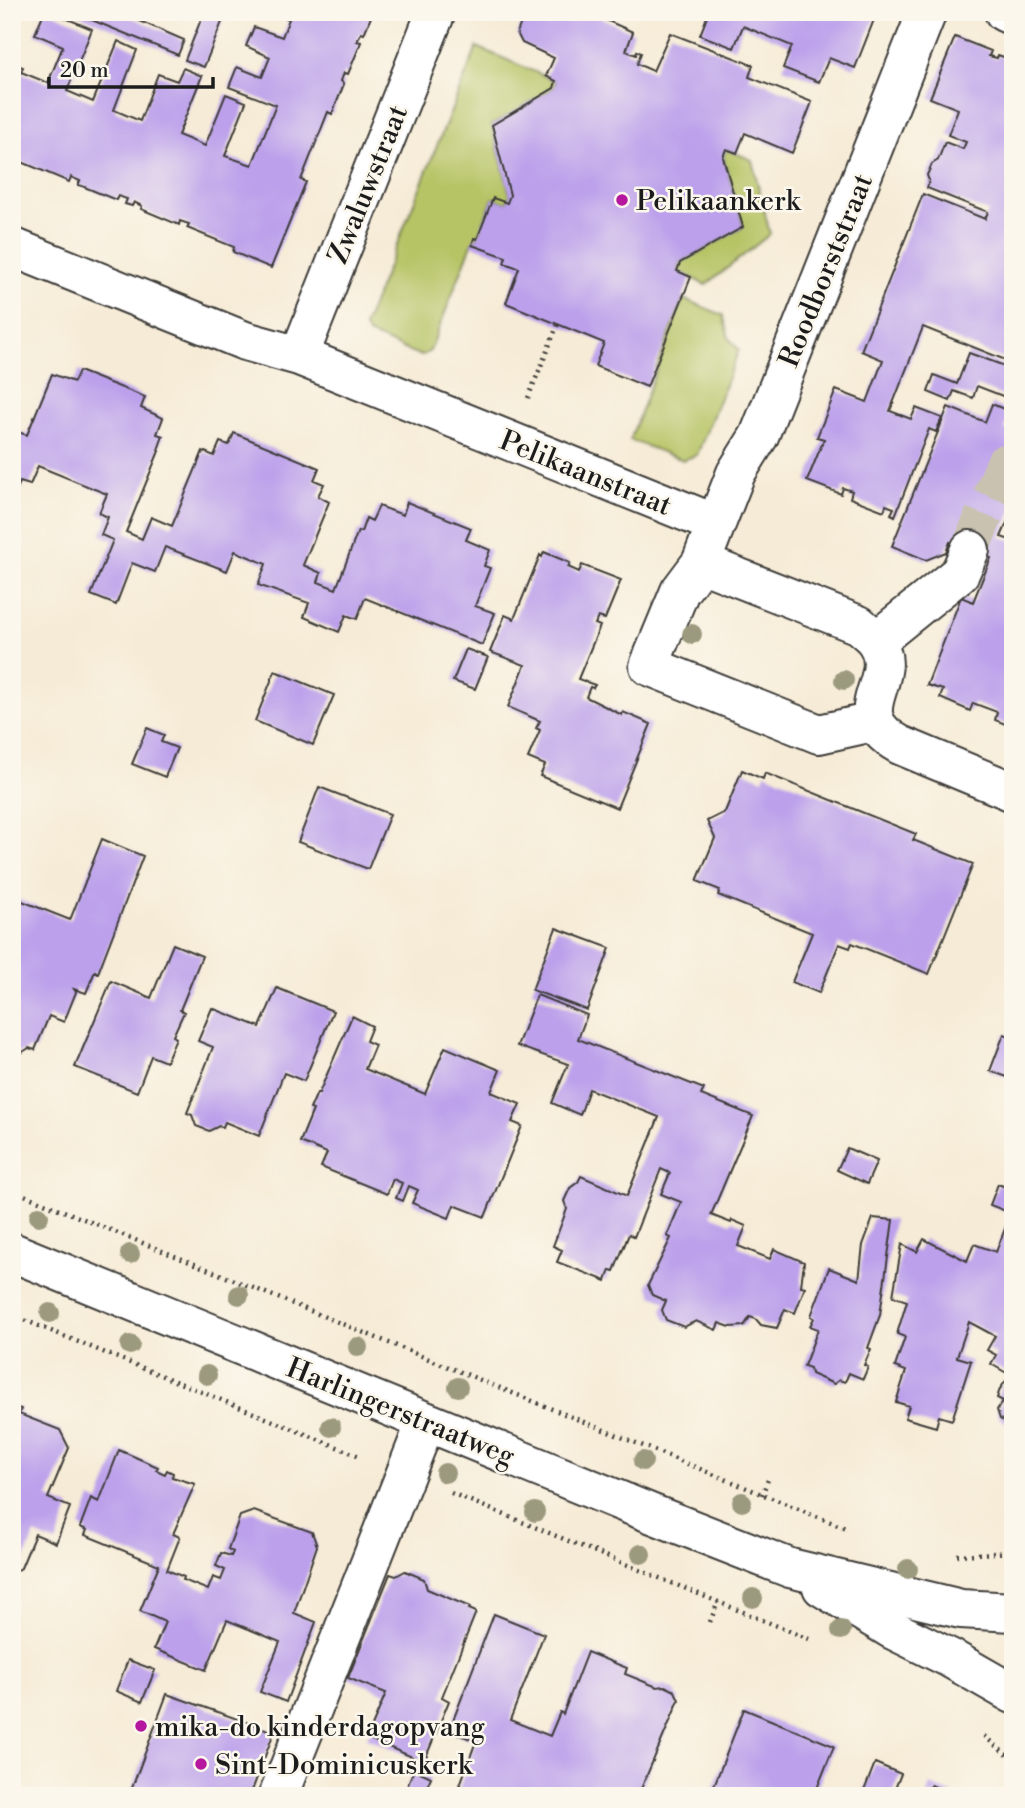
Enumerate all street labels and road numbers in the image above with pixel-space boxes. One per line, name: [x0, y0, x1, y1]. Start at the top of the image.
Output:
street label: Zwaluwstraat: [321, 100, 416, 269]
street label: Roodborststraat: [772, 169, 881, 372]
street label: Pelikaanstraat: [494, 423, 677, 524]
street label: Harlingerstraatweg: [281, 1351, 520, 1474]

